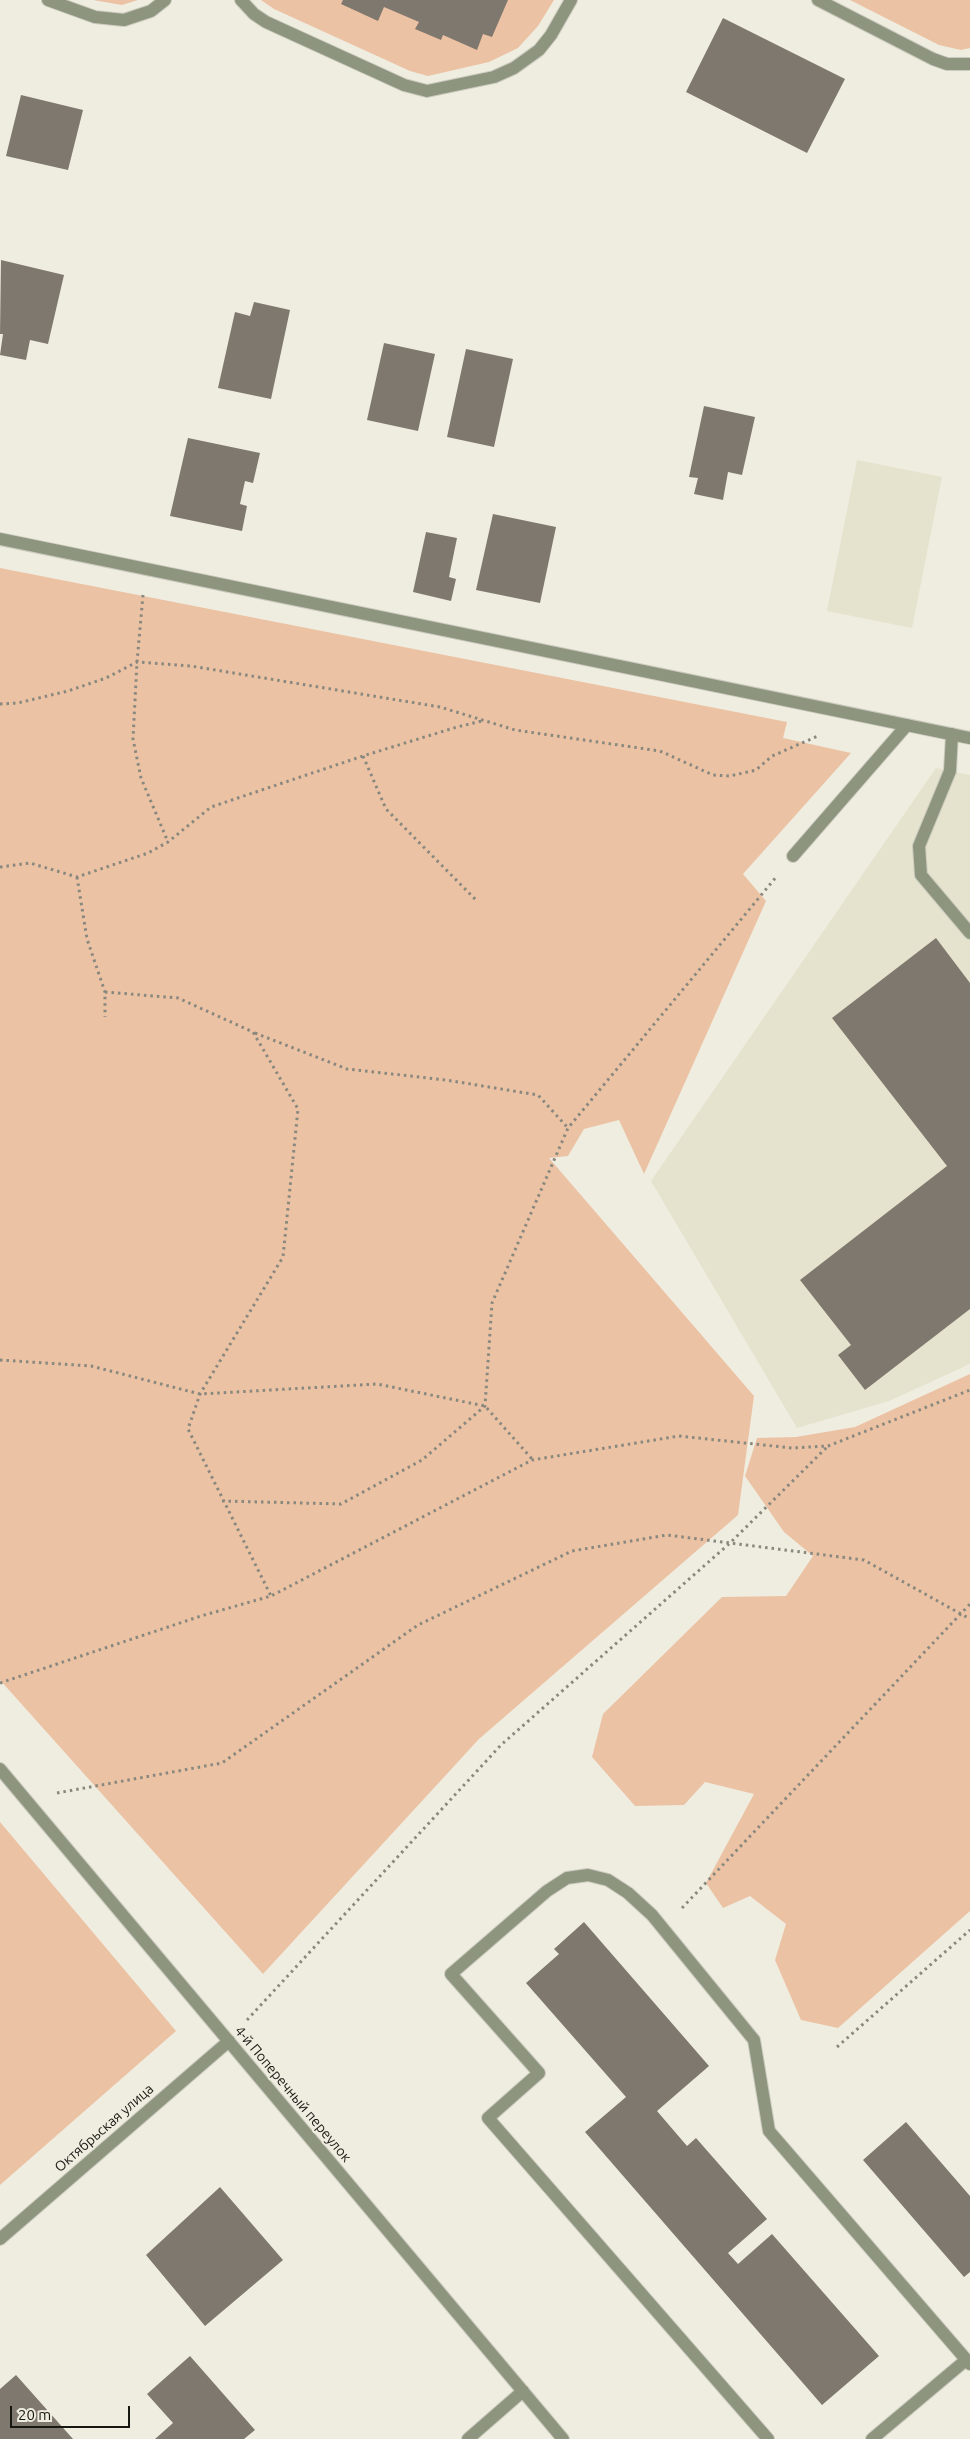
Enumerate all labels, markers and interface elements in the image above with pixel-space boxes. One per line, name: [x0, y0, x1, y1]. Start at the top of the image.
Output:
street label: 4-й Поперечный переулок: [231, 2023, 355, 2165]
street label: Октябрьская улица: [51, 2081, 157, 2175]
scale bar: [12, 2396, 132, 2428]
text: 20 m: [18, 2406, 51, 2423]

